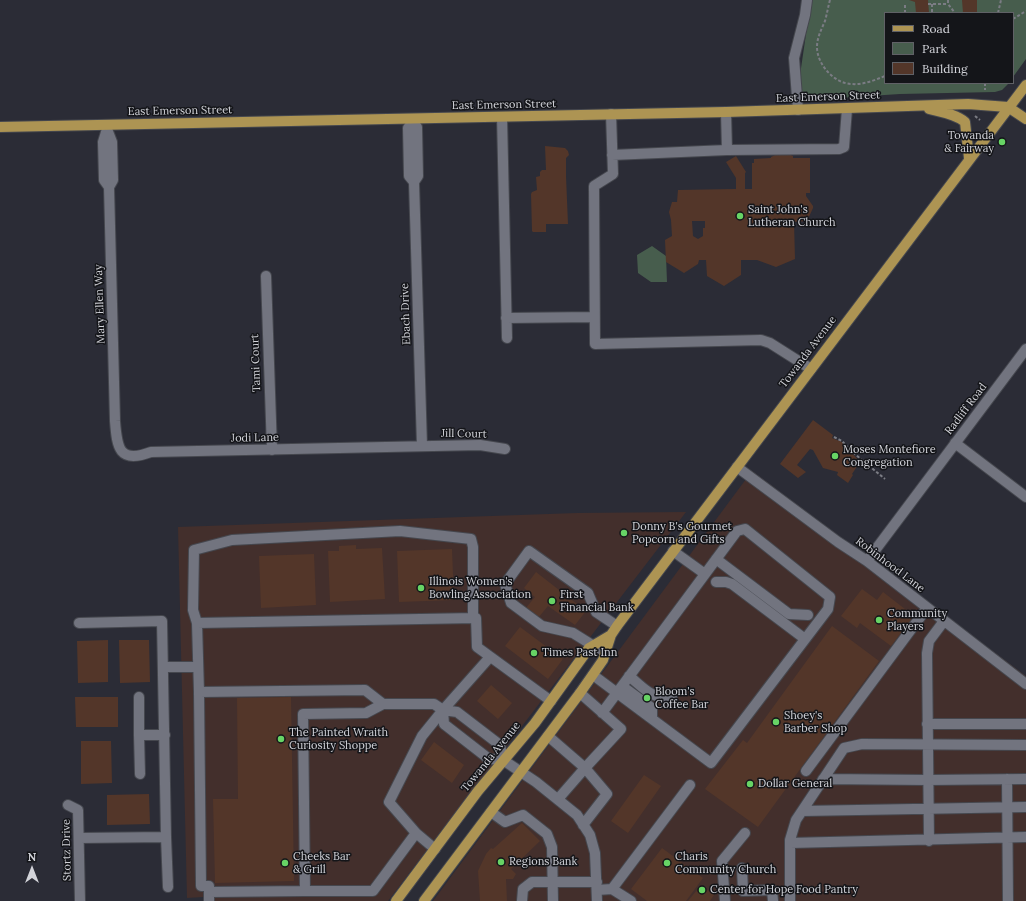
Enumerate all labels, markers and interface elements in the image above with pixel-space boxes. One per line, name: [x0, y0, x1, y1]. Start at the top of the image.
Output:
legend: [884, 12, 1014, 84]
text: Road: [922, 21, 950, 36]
text: Park: [922, 41, 947, 56]
text: Building: [922, 61, 968, 76]
street label: East Emerson Street: [776, 89, 880, 105]
street label: East Emerson Street: [452, 97, 556, 113]
street label: East Emerson Street: [128, 103, 232, 119]
place label: Towanda & Fairway: [944, 129, 994, 155]
marker: Towanda & Fairway: [997, 137, 1007, 147]
place label: Saint John's Lutheran Church: [748, 203, 836, 229]
marker: Saint John's Lutheran Church: [735, 211, 745, 221]
street label: Mary Ellen Way: [92, 264, 108, 344]
street label: Ebach Drive: [398, 283, 414, 345]
street label: Towanda Avenue: [777, 314, 839, 390]
street label: Tami Court: [248, 334, 264, 392]
street label: Radliff Road: [942, 381, 990, 437]
street label: Jill Court: [441, 427, 487, 441]
street label: Jodi Lane: [231, 431, 279, 445]
place label: Moses Montefiore Congregation: [843, 443, 936, 469]
marker: Moses Montefiore Congregation: [830, 451, 840, 461]
place label: Donny B's Gourmet Popcorn and Gifts: [632, 520, 732, 546]
marker: Donny B's Gourmet Popcorn and Gifts: [619, 528, 629, 538]
street label: Robinhood Lane: [853, 535, 927, 595]
place label: Illinois Women's Bowling Association: [429, 575, 531, 601]
marker: Illinois Women's Bowling Association: [416, 583, 426, 593]
place label: First Financial Bank: [560, 588, 634, 614]
marker: First Financial Bank: [547, 596, 557, 606]
place label: Community Players: [887, 607, 947, 633]
marker: Community Players: [874, 615, 884, 625]
place label: Times Past Inn: [542, 646, 617, 660]
marker: Times Past Inn: [529, 648, 539, 658]
place label: Bloom's Coffee Bar: [655, 685, 709, 711]
marker: Bloom's Coffee Bar: [642, 693, 652, 703]
place label: Shoey's Barber Shop: [784, 709, 847, 735]
marker: Shoey's Barber Shop: [771, 717, 781, 727]
street label: Towanda Avenue: [459, 719, 523, 795]
place label: The Painted Wraith Curiosity Shoppe: [289, 726, 388, 752]
marker: The Painted Wraith Curiosity Shoppe: [276, 734, 286, 744]
place label: Dollar General: [758, 777, 832, 791]
marker: Dollar General: [745, 779, 755, 789]
street label: Stortz Drive: [60, 819, 74, 881]
north arrow: [12, 849, 52, 889]
text: N: [28, 850, 36, 864]
place label: Cheeks Bar & Grill: [293, 850, 350, 876]
place label: Charis Community Church: [675, 850, 776, 876]
place label: Regions Bank: [509, 855, 577, 869]
marker: Regions Bank: [496, 857, 506, 867]
marker: Cheeks Bar & Grill: [280, 858, 290, 868]
marker: Charis Community Church: [662, 858, 672, 868]
place label: Center for Hope Food Pantry: [710, 883, 858, 897]
marker: Center for Hope Food Pantry: [697, 885, 707, 895]

